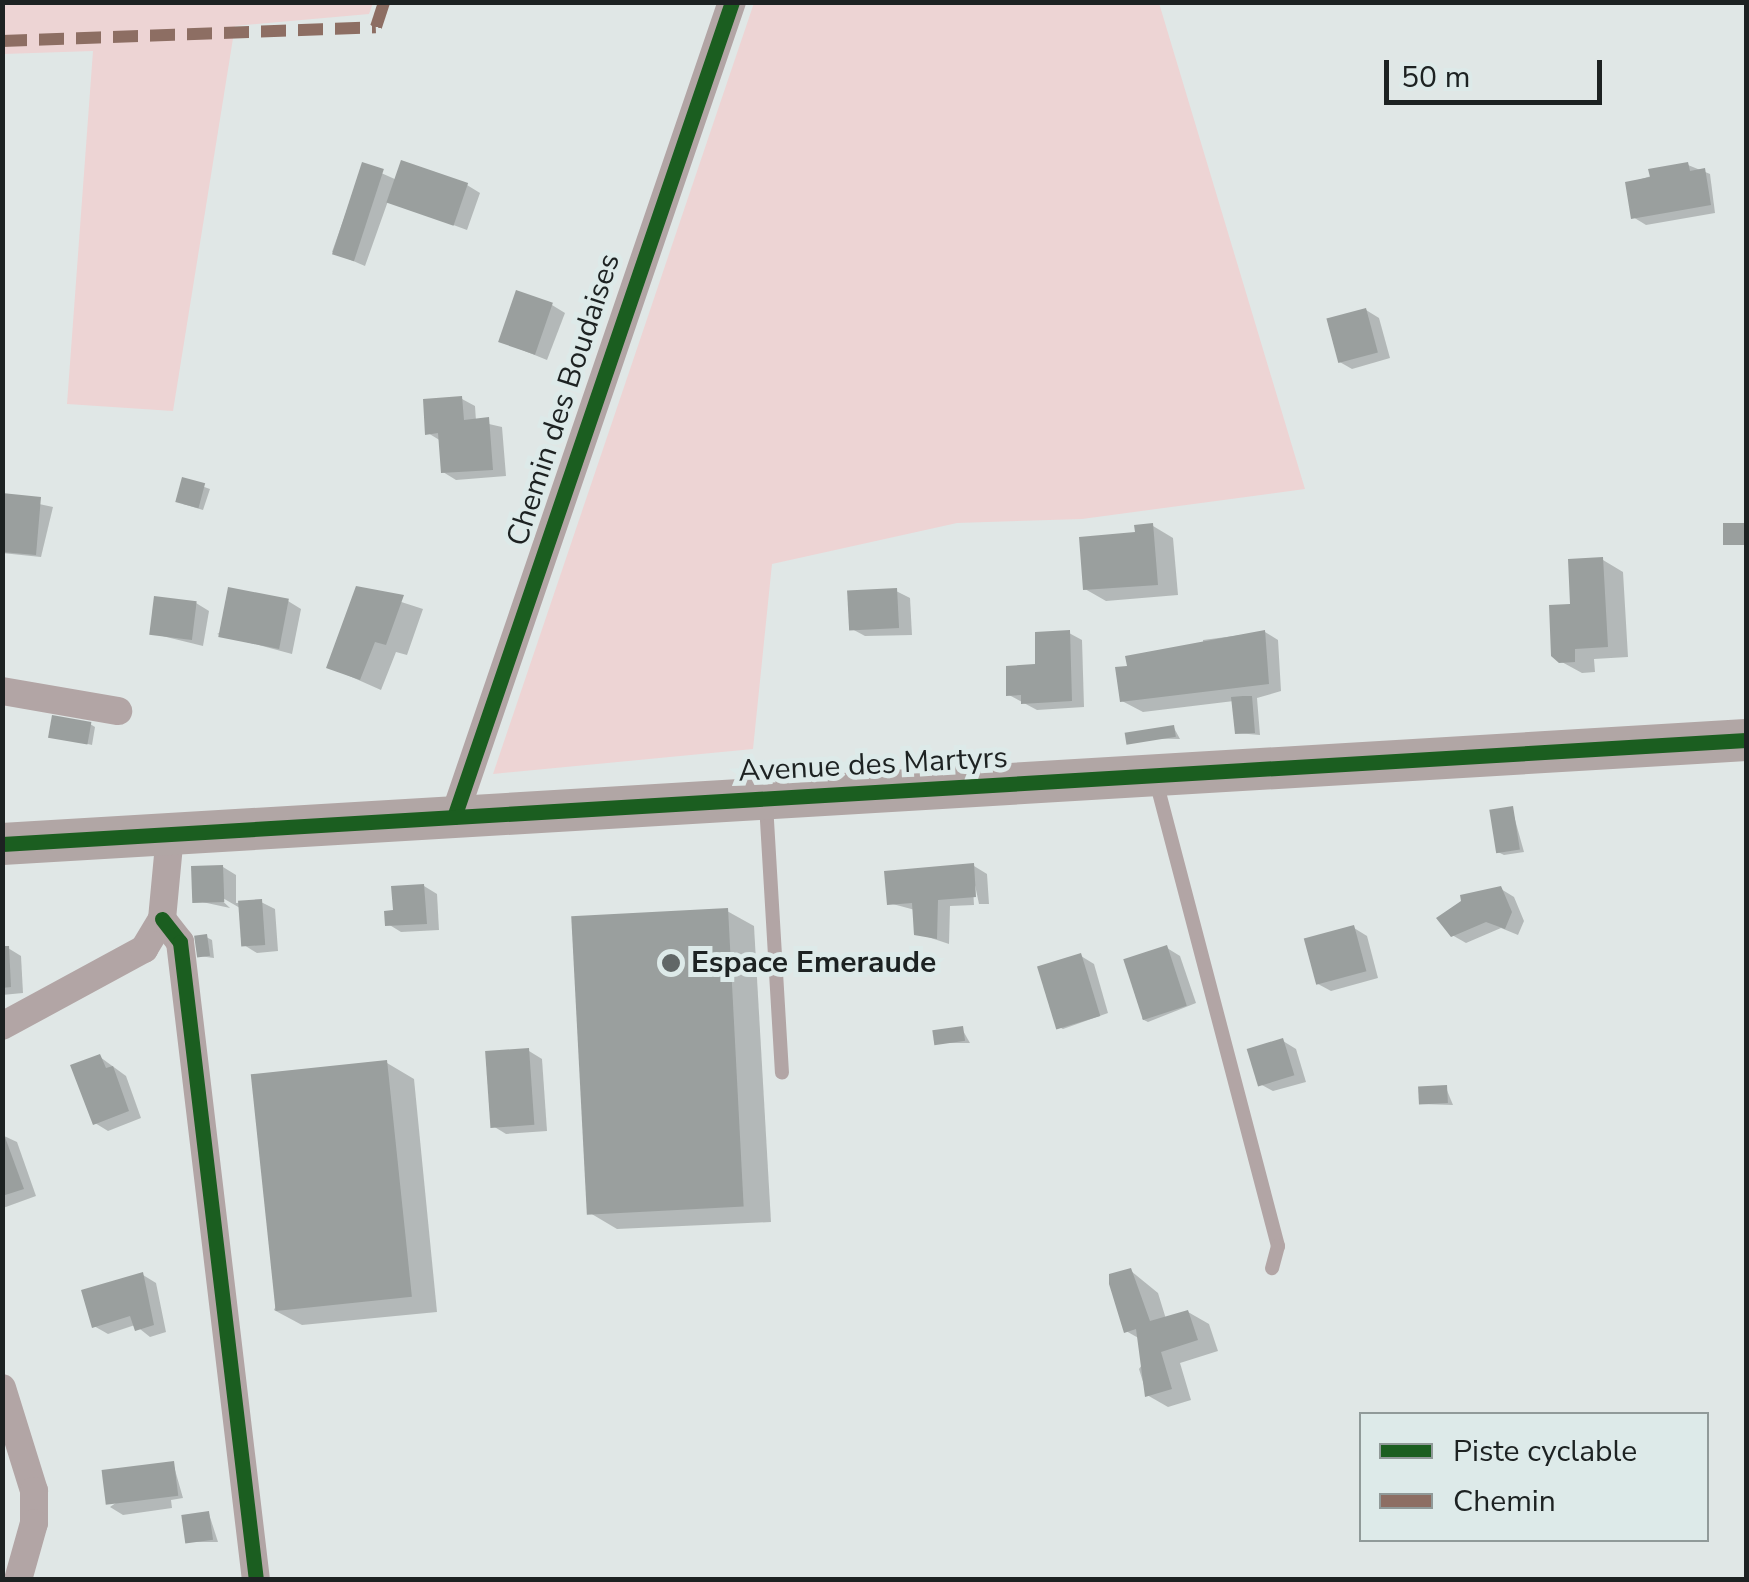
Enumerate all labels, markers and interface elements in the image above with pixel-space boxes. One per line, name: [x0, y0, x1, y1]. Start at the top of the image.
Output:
scale bar: [1389, 40, 1606, 102]
text: 50 m: [1401, 57, 1470, 98]
street label: Chemin des Boudaises: [500, 249, 628, 551]
street label: Avenue des Martyrs: [737, 740, 1009, 790]
place label: Espace Emeraude: [691, 945, 936, 981]
marker: Espace Emeraude: [660, 952, 682, 974]
legend: [1359, 1412, 1709, 1542]
text: Piste cyclable: [1453, 1431, 1637, 1472]
text: Chemin: [1453, 1481, 1556, 1522]

